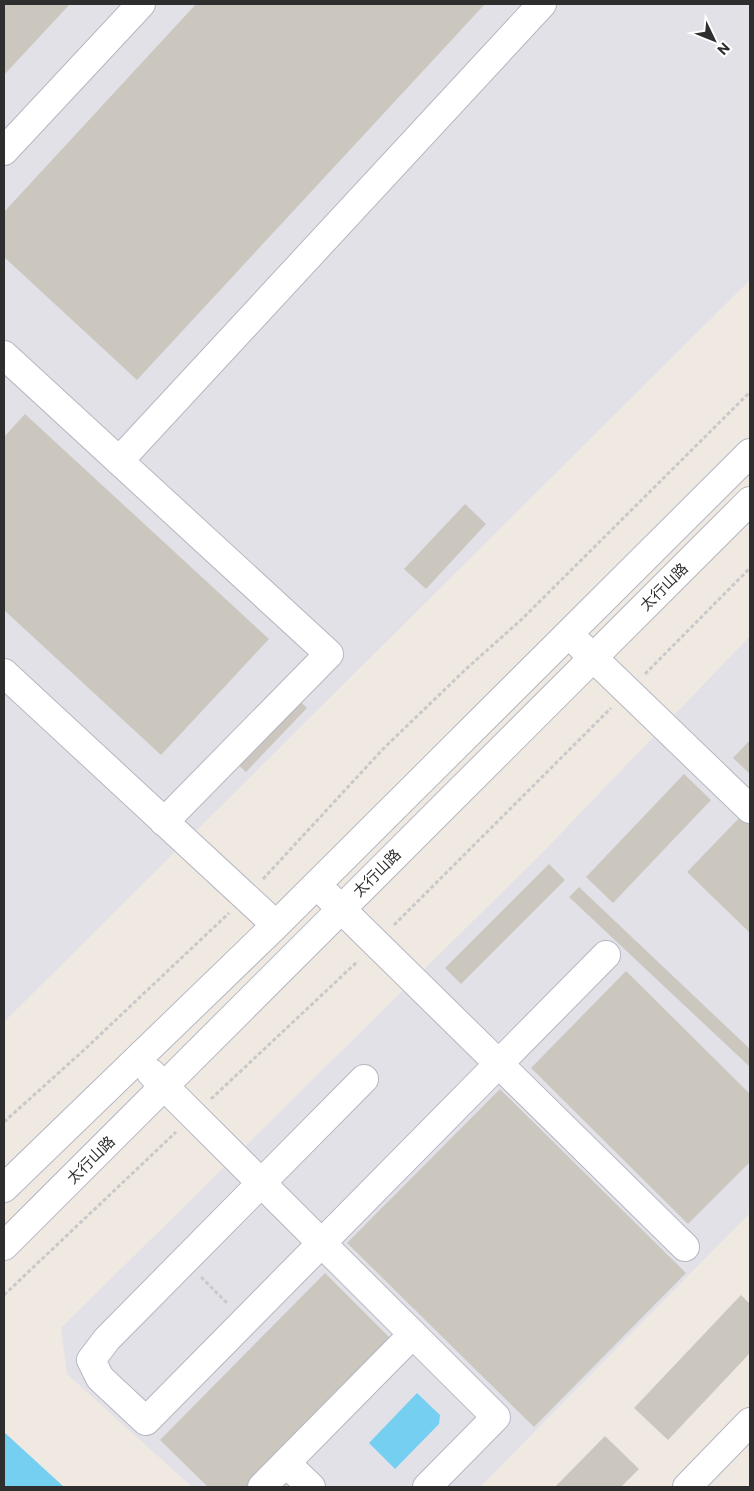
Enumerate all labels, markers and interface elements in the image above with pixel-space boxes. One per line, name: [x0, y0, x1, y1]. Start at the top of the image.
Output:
north arrow: [689, 15, 739, 65]
text: N: [714, 40, 734, 59]
street label: 太行山路: [636, 559, 691, 614]
street label: 太行山路: [349, 845, 404, 900]
street label: 太行山路: [63, 1132, 118, 1187]

